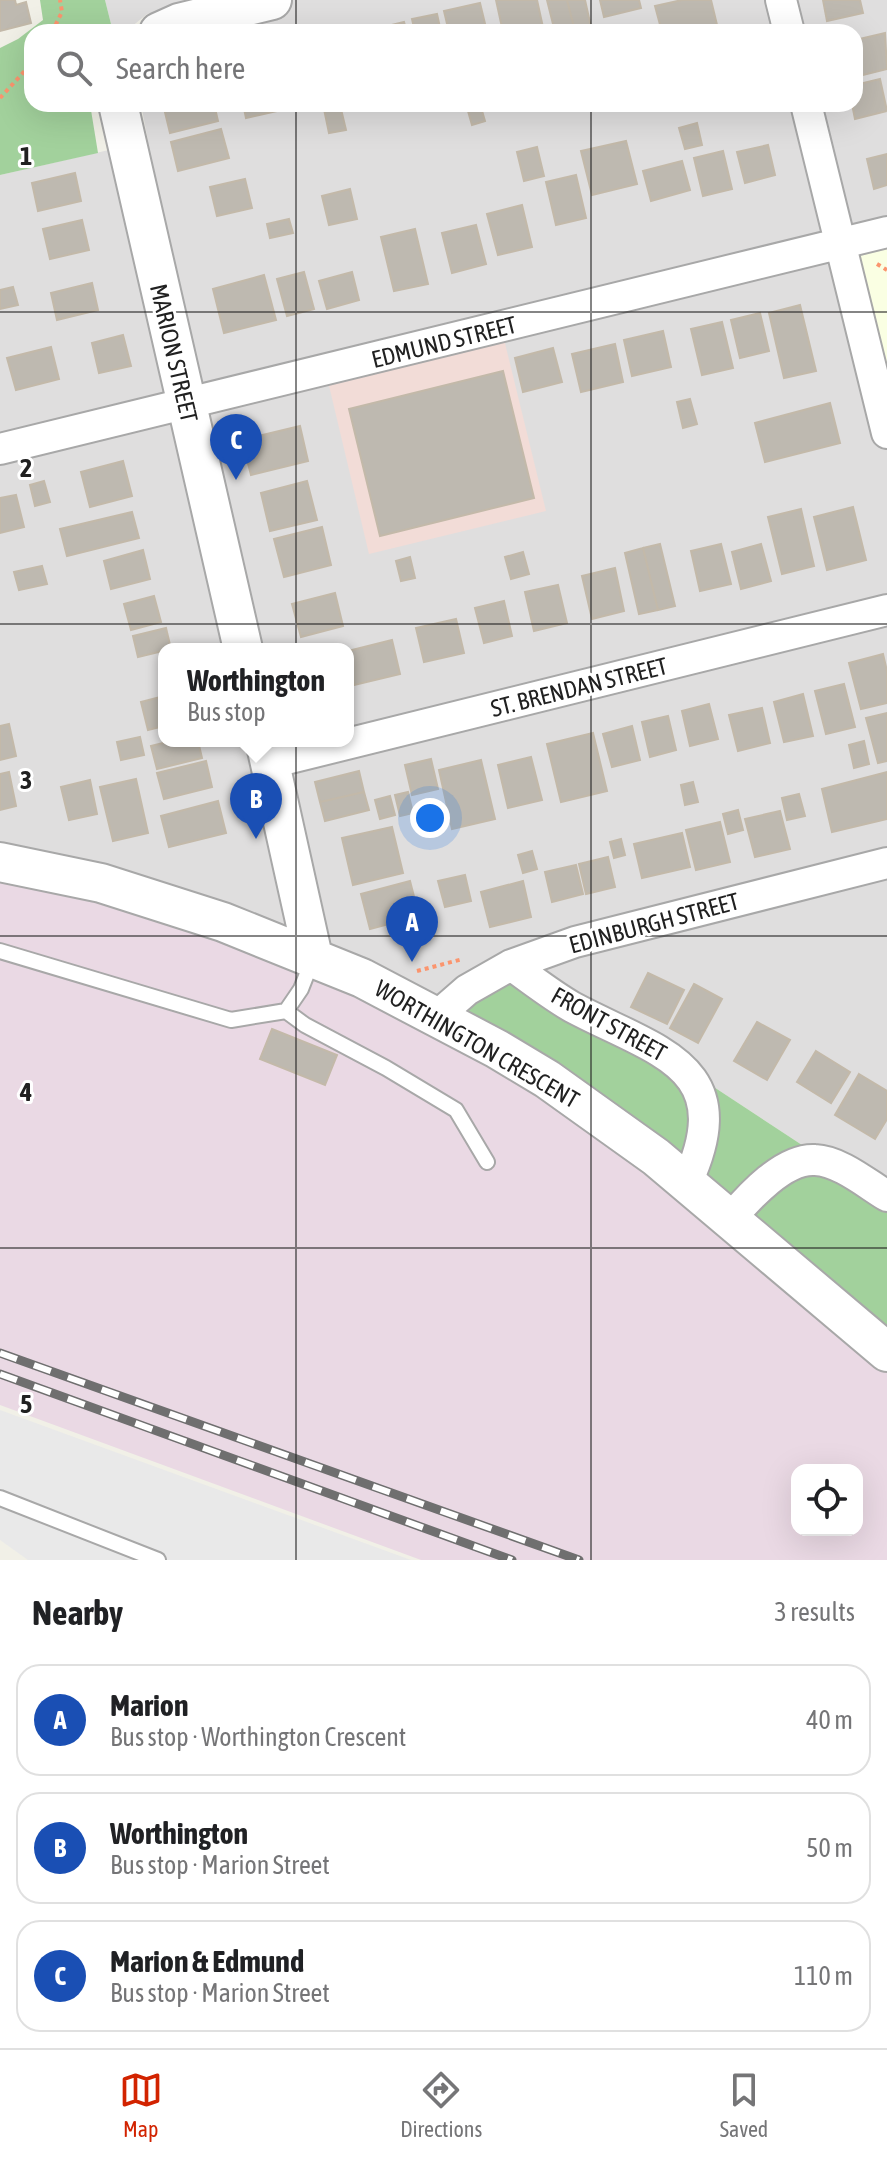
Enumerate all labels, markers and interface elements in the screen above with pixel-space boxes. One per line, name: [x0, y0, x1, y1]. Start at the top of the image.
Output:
search box: [24, 24, 863, 112]
icon: search: [52, 46, 96, 90]
text: Search here: [116, 51, 245, 85]
text: 1: [20, 141, 32, 171]
street label: MARION STREET: [145, 281, 203, 425]
street label: EDMUND STREET: [369, 311, 520, 373]
pin: C: [210, 414, 262, 480]
text: 2: [20, 453, 32, 483]
popup: [158, 643, 354, 747]
street label: ST. BRENDAN STREET: [488, 652, 671, 722]
text: Worthington: [187, 663, 325, 697]
text: Bus stop: [187, 697, 266, 727]
text: 3: [20, 765, 32, 795]
pin: B: [230, 773, 282, 839]
your location: [410, 798, 450, 838]
street label: EDINBURGH STREET: [566, 887, 742, 959]
pin: A: [386, 896, 438, 962]
street label: WORTHINGTON CRESCENT: [370, 975, 584, 1114]
street label: FRONT STREET: [547, 981, 671, 1067]
text: 4: [19, 1077, 32, 1107]
text: 5: [20, 1389, 32, 1419]
map controls: [791, 1464, 863, 1536]
button: locate: [791, 1464, 863, 1536]
text: Nearby: [32, 1593, 123, 1632]
text: 3 results: [774, 1597, 855, 1627]
text: Marion: [110, 1688, 188, 1722]
text: A: [54, 1705, 66, 1735]
text: 40 m: [806, 1705, 853, 1735]
text: Bus stop · Worthington Crescent: [110, 1722, 406, 1752]
text: Worthington: [110, 1816, 248, 1850]
text: B: [54, 1833, 66, 1863]
text: 50 m: [806, 1833, 853, 1863]
text: Bus stop · Marion Street: [110, 1850, 330, 1880]
text: Marion & Edmund: [110, 1944, 304, 1978]
text: C: [54, 1961, 66, 1991]
text: 110 m: [794, 1961, 853, 1991]
text: Bus stop · Marion Street: [110, 1978, 330, 2008]
tab: Map: [119, 2068, 163, 2142]
tab: Directions: [400, 2068, 482, 2142]
tab: Saved: [720, 2068, 768, 2142]

